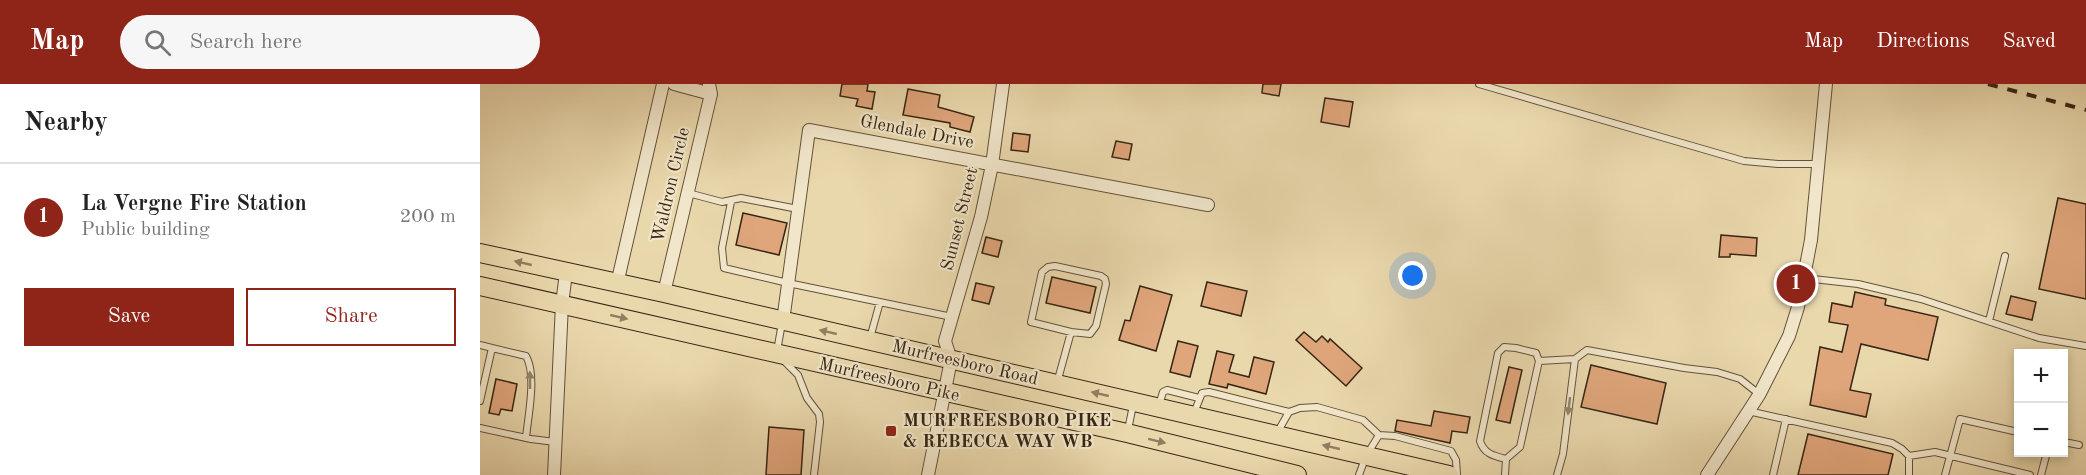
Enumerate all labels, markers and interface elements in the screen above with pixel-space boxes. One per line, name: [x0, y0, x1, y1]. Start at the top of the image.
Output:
search box: [120, 15, 540, 69]
icon: search: [141, 26, 174, 59]
text: Map: [30, 28, 84, 56]
text: Search here: [189, 31, 302, 53]
text: Map: [1804, 31, 1843, 52]
text: Directions: [1876, 31, 1970, 52]
text: Saved: [2003, 31, 2056, 52]
text: Nearby: [24, 110, 108, 136]
street label: Glendale Drive: [859, 112, 975, 152]
street label: Waldron Circle: [649, 126, 693, 244]
street label: Sunset Street: [938, 166, 982, 272]
text: La Vergne Fire Station: [81, 193, 307, 215]
text: 1: [38, 207, 49, 227]
text: 200 m: [400, 207, 456, 227]
text: Public building: [81, 220, 210, 240]
one-way arrow: [513, 258, 532, 267]
your location: [1398, 261, 1427, 290]
pin: 1: [1776, 262, 1816, 306]
button: Save: [24, 288, 234, 346]
button: Share: [246, 288, 456, 346]
one-way arrow: [610, 313, 629, 322]
one-way arrow: [819, 327, 837, 337]
street label: Murfreesboro Road: [890, 337, 1040, 389]
map controls: [2014, 349, 2068, 457]
button: +: [2014, 349, 2068, 403]
street label: Murfreesboro Pike: [817, 355, 961, 405]
one-way arrow: [526, 370, 535, 389]
one-way arrow: [1091, 388, 1109, 398]
one-way arrow: [1564, 397, 1573, 416]
button: −: [2014, 403, 2068, 457]
place label: MURFREESBORO PIKE & REBECCA WAY WB: [903, 412, 1111, 451]
marker: MURFREESBORO PIKE & REBECCA WAY WB: [884, 424, 898, 438]
one-way arrow: [1148, 436, 1166, 446]
one-way arrow: [1322, 442, 1340, 452]

